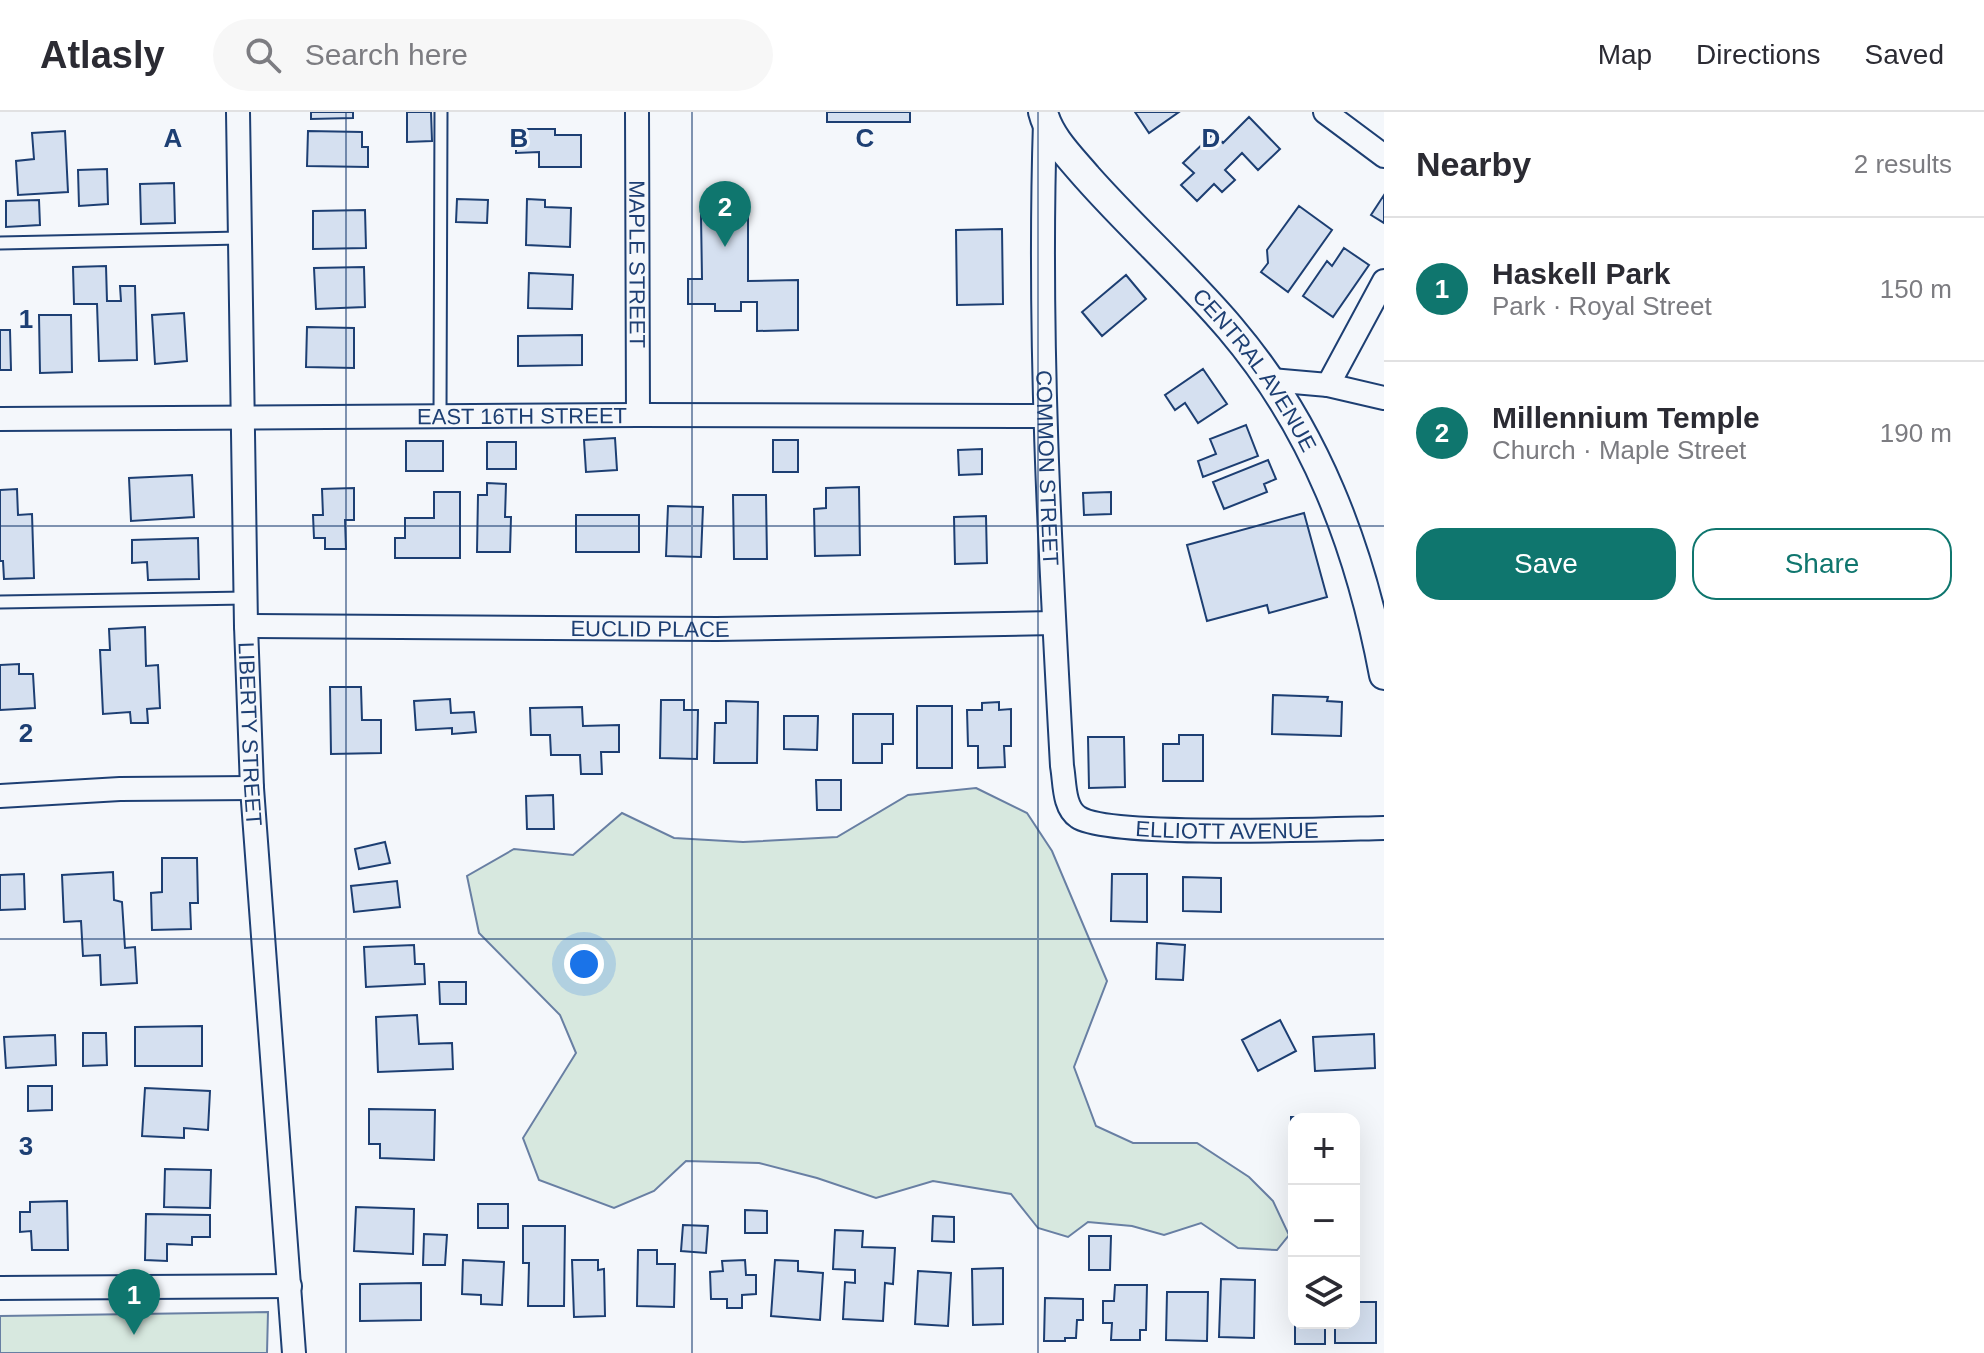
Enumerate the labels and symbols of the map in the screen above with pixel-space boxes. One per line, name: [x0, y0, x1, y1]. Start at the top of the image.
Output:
text: A: [164, 123, 183, 153]
text: B: [510, 123, 528, 153]
text: C: [856, 123, 875, 153]
text: D: [1202, 123, 1220, 153]
street label: MAPLE STREET: [624, 180, 650, 348]
pin: 2: [699, 181, 751, 247]
street label: CENTRAL AVENUE: [1188, 283, 1321, 456]
text: 1: [19, 304, 33, 334]
street label: COMMON STREET: [1031, 370, 1063, 566]
street label: EAST 16TH STREET: [417, 403, 627, 429]
street label: EUCLID PLACE: [570, 616, 730, 642]
street label: LIBERTY STREET: [234, 641, 267, 827]
text: 2: [19, 718, 33, 748]
street label: ELLIOTT AVENUE: [1135, 816, 1319, 844]
your location: [564, 944, 604, 984]
text: 3: [19, 1131, 33, 1161]
pin: 1: [108, 1269, 160, 1335]

